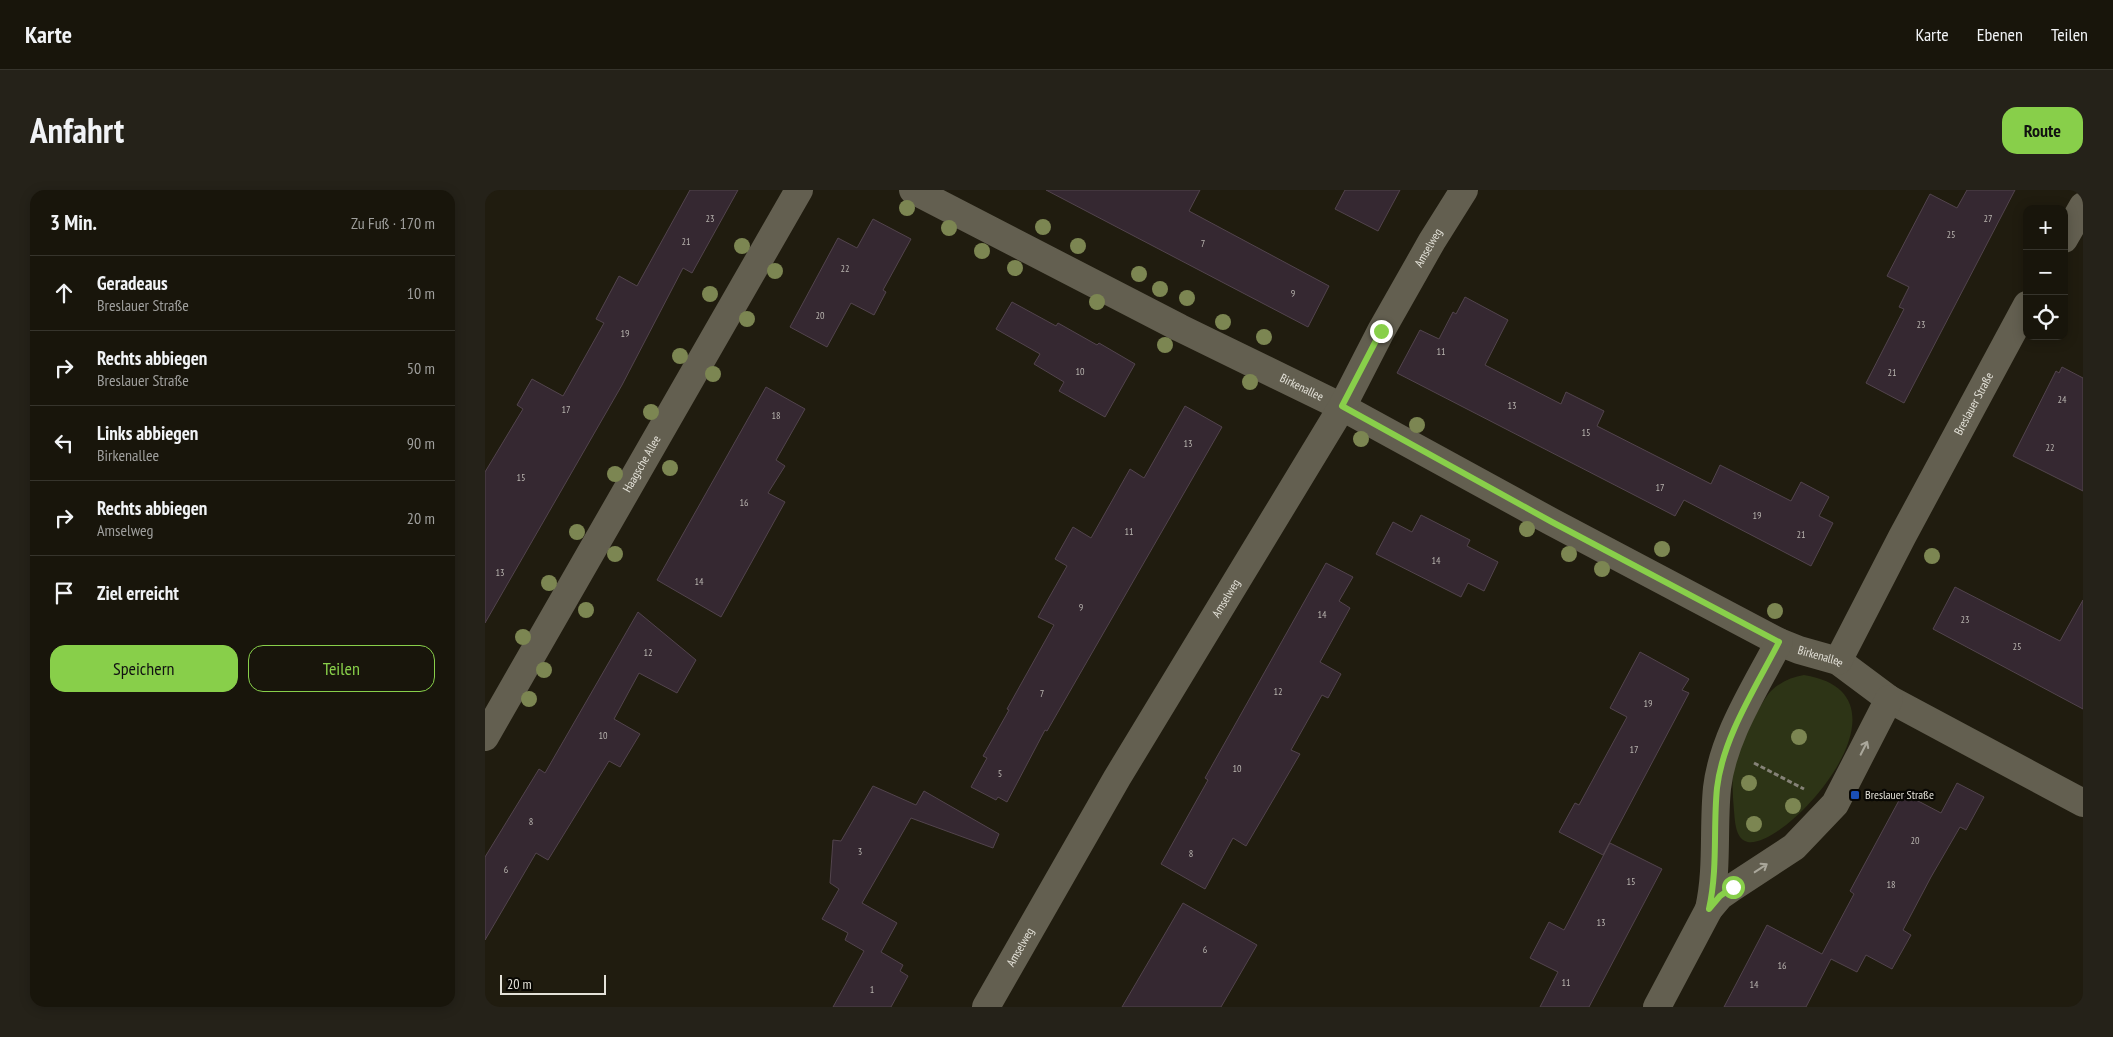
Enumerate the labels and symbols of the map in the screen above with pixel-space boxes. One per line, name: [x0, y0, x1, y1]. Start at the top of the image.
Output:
house number: 23: [706, 212, 715, 225]
house number: 27: [1984, 212, 1993, 225]
street label: Amselweg: [1411, 225, 1445, 269]
house number: 25: [1947, 228, 1956, 241]
house number: 21: [682, 235, 691, 248]
house number: 7: [1201, 237, 1205, 250]
house number: 22: [841, 262, 850, 275]
house number: 9: [1291, 287, 1295, 300]
house number: 20: [816, 309, 825, 322]
house number: 23: [1917, 318, 1926, 331]
route end: [1370, 320, 1393, 343]
house number: 19: [621, 327, 630, 340]
house number: 11: [1437, 345, 1446, 358]
house number: 10: [1076, 365, 1085, 378]
house number: 21: [1888, 366, 1897, 379]
street label: Breslauer Straße: [1950, 369, 1996, 437]
street label: Birkenallee: [1278, 370, 1326, 404]
house number: 24: [2058, 393, 2067, 406]
house number: 13: [1508, 399, 1517, 412]
house number: 17: [562, 403, 571, 416]
house number: 18: [772, 409, 781, 422]
house number: 15: [1582, 426, 1591, 439]
street label: Haagsche Allee: [619, 432, 664, 495]
house number: 13: [1184, 437, 1193, 450]
house number: 22: [2046, 441, 2055, 454]
house number: 15: [517, 471, 526, 484]
house number: 17: [1656, 481, 1665, 494]
house number: 16: [740, 496, 749, 509]
house number: 19: [1753, 509, 1762, 522]
house number: 11: [1125, 525, 1134, 538]
house number: 21: [1797, 528, 1806, 541]
house number: 14: [1432, 554, 1441, 567]
house number: 13: [496, 566, 505, 579]
house number: 14: [695, 575, 704, 588]
street label: Amselweg: [1208, 576, 1243, 620]
house number: 9: [1079, 601, 1083, 614]
house number: 14: [1318, 608, 1327, 621]
house number: 23: [1961, 613, 1970, 626]
house number: 25: [2013, 640, 2022, 653]
street label: Birkenallee: [1796, 642, 1847, 670]
house number: 12: [644, 646, 653, 659]
house number: 12: [1274, 685, 1283, 698]
house number: 7: [1040, 687, 1044, 700]
house number: 19: [1644, 697, 1653, 710]
house number: 10: [599, 729, 608, 742]
one-way arrow: [1859, 740, 1869, 755]
house number: 17: [1630, 743, 1639, 756]
house number: 10: [1233, 762, 1242, 775]
house number: 5: [998, 767, 1002, 780]
place label: Breslauer Straße: [1865, 787, 1934, 802]
marker: Breslauer Straße: [1849, 789, 1861, 801]
house number: 8: [529, 815, 533, 828]
house number: 20: [1911, 834, 1920, 847]
house number: 3: [858, 845, 862, 858]
house number: 8: [1189, 847, 1193, 860]
house number: 6: [504, 863, 509, 876]
one-way arrow: [1754, 863, 1768, 874]
house number: 15: [1627, 875, 1636, 888]
route start: [1722, 876, 1745, 899]
house number: 18: [1887, 878, 1896, 891]
house number: 13: [1597, 916, 1606, 929]
street label: Amselweg: [1003, 925, 1037, 969]
house number: 6: [1203, 943, 1208, 956]
house number: 16: [1778, 959, 1787, 972]
scale bar: [500, 972, 606, 995]
house number: 11: [1562, 976, 1571, 989]
house number: 14: [1750, 978, 1759, 991]
house number: 1: [870, 983, 874, 996]

